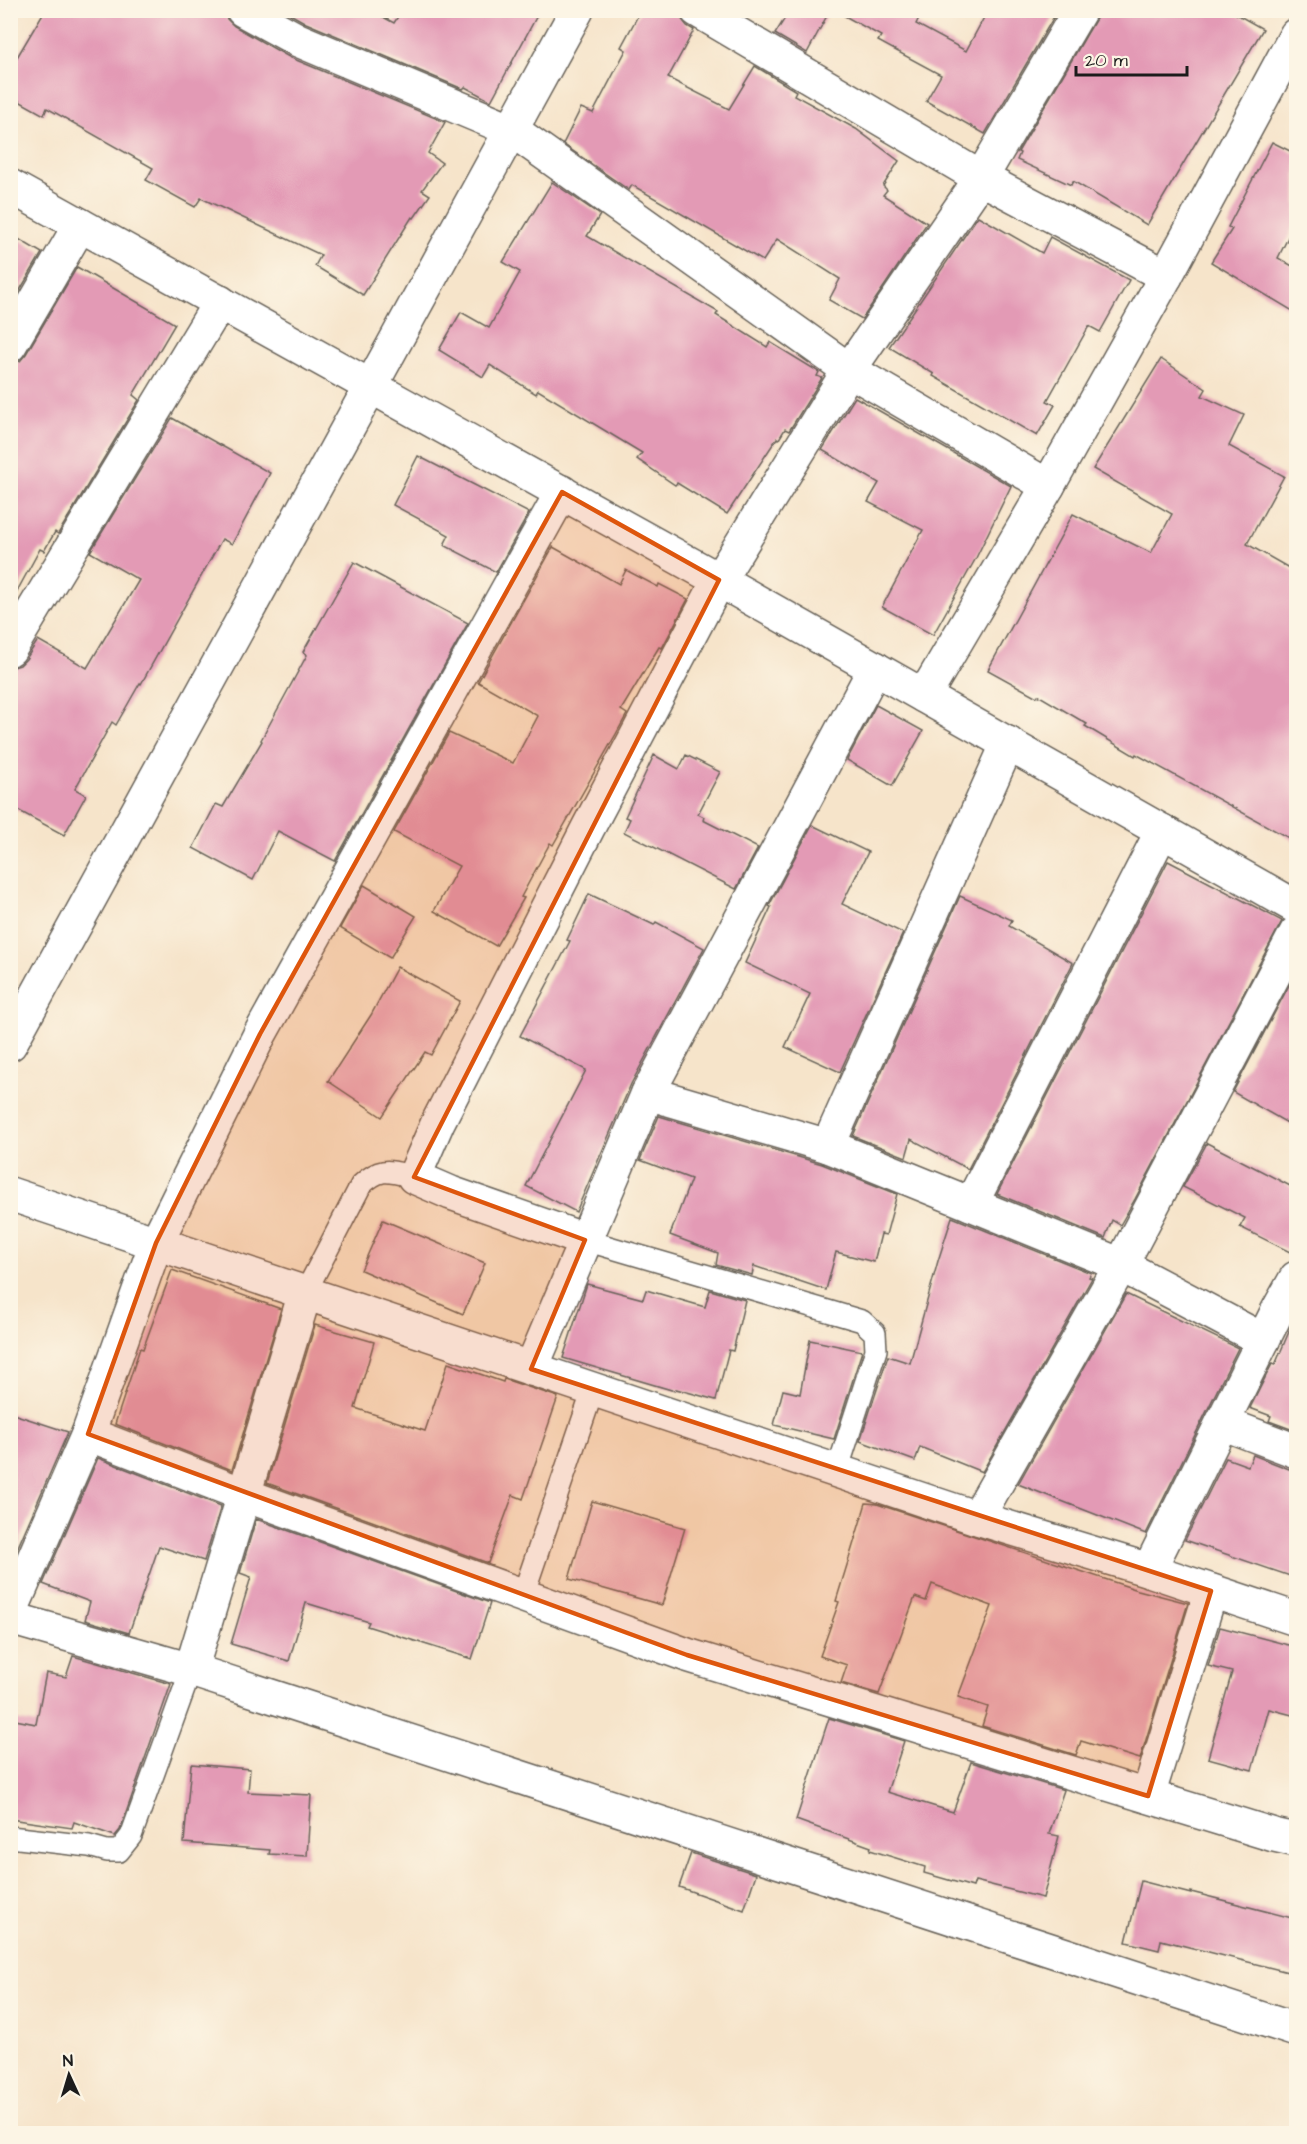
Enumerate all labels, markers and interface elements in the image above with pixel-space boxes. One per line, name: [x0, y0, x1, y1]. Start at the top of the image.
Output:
scale bar: [1076, 39, 1187, 77]
text: 20 m: [1085, 48, 1128, 73]
north arrow: [39, 2045, 99, 2105]
text: N: [62, 2050, 74, 2072]

